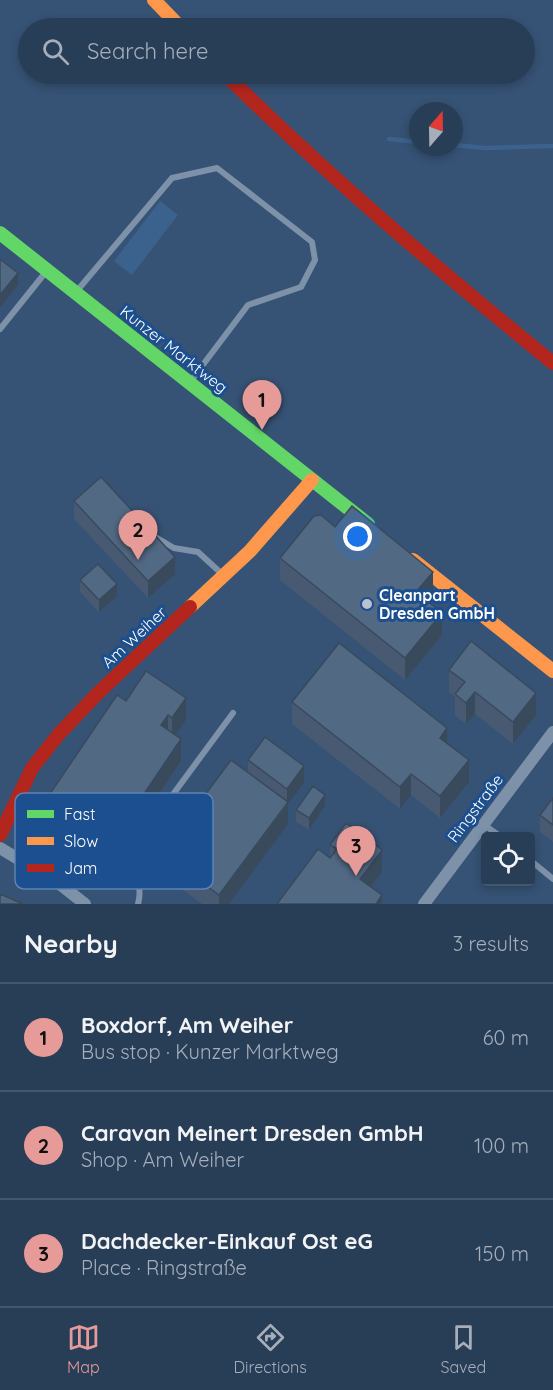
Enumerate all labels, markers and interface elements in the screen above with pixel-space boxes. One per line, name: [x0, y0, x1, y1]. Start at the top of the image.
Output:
search box: [18, 18, 535, 84]
icon: search: [39, 35, 72, 68]
text: Search here: [87, 37, 208, 65]
north arrow: [409, 102, 463, 156]
street label: Kunzer Marktweg: [116, 301, 232, 397]
pin: 1: [242, 380, 282, 430]
pin: 2: [118, 510, 158, 560]
your location: [343, 522, 372, 551]
place label: Cleanpart Dresden GmbH: [379, 585, 495, 623]
marker: Cleanpart Dresden GmbH: [360, 597, 374, 611]
street label: Am Weiher: [97, 602, 171, 672]
street label: Ringstraße: [443, 770, 507, 846]
legend: [15, 793, 213, 889]
text: Fast: [64, 804, 95, 824]
pin: 3: [336, 826, 376, 876]
text: Slow: [64, 831, 98, 851]
map controls: [481, 832, 535, 886]
button: locate: [481, 832, 535, 886]
text: Jam: [64, 858, 97, 878]
text: Nearby: [24, 927, 118, 960]
text: 3 results: [453, 931, 529, 956]
text: Boxdorf, Am Weiher: [81, 1011, 293, 1039]
text: 1: [40, 1025, 47, 1050]
text: 60 m: [483, 1025, 529, 1050]
text: Bus stop · Kunzer Marktweg: [81, 1039, 339, 1064]
text: Caravan Meinert Dresden GmbH: [81, 1119, 424, 1147]
text: 2: [38, 1133, 49, 1158]
text: 100 m: [474, 1133, 529, 1158]
text: Shop · Am Weiher: [81, 1147, 244, 1172]
text: Dachdecker-Einkauf Ost eG: [81, 1227, 373, 1255]
text: 3: [38, 1241, 49, 1266]
text: 150 m: [475, 1241, 529, 1266]
text: Place · Ringstraße: [81, 1255, 247, 1280]
tab: Map: [67, 1321, 100, 1377]
tab: Directions: [234, 1321, 307, 1377]
tab: Saved: [441, 1321, 486, 1377]

